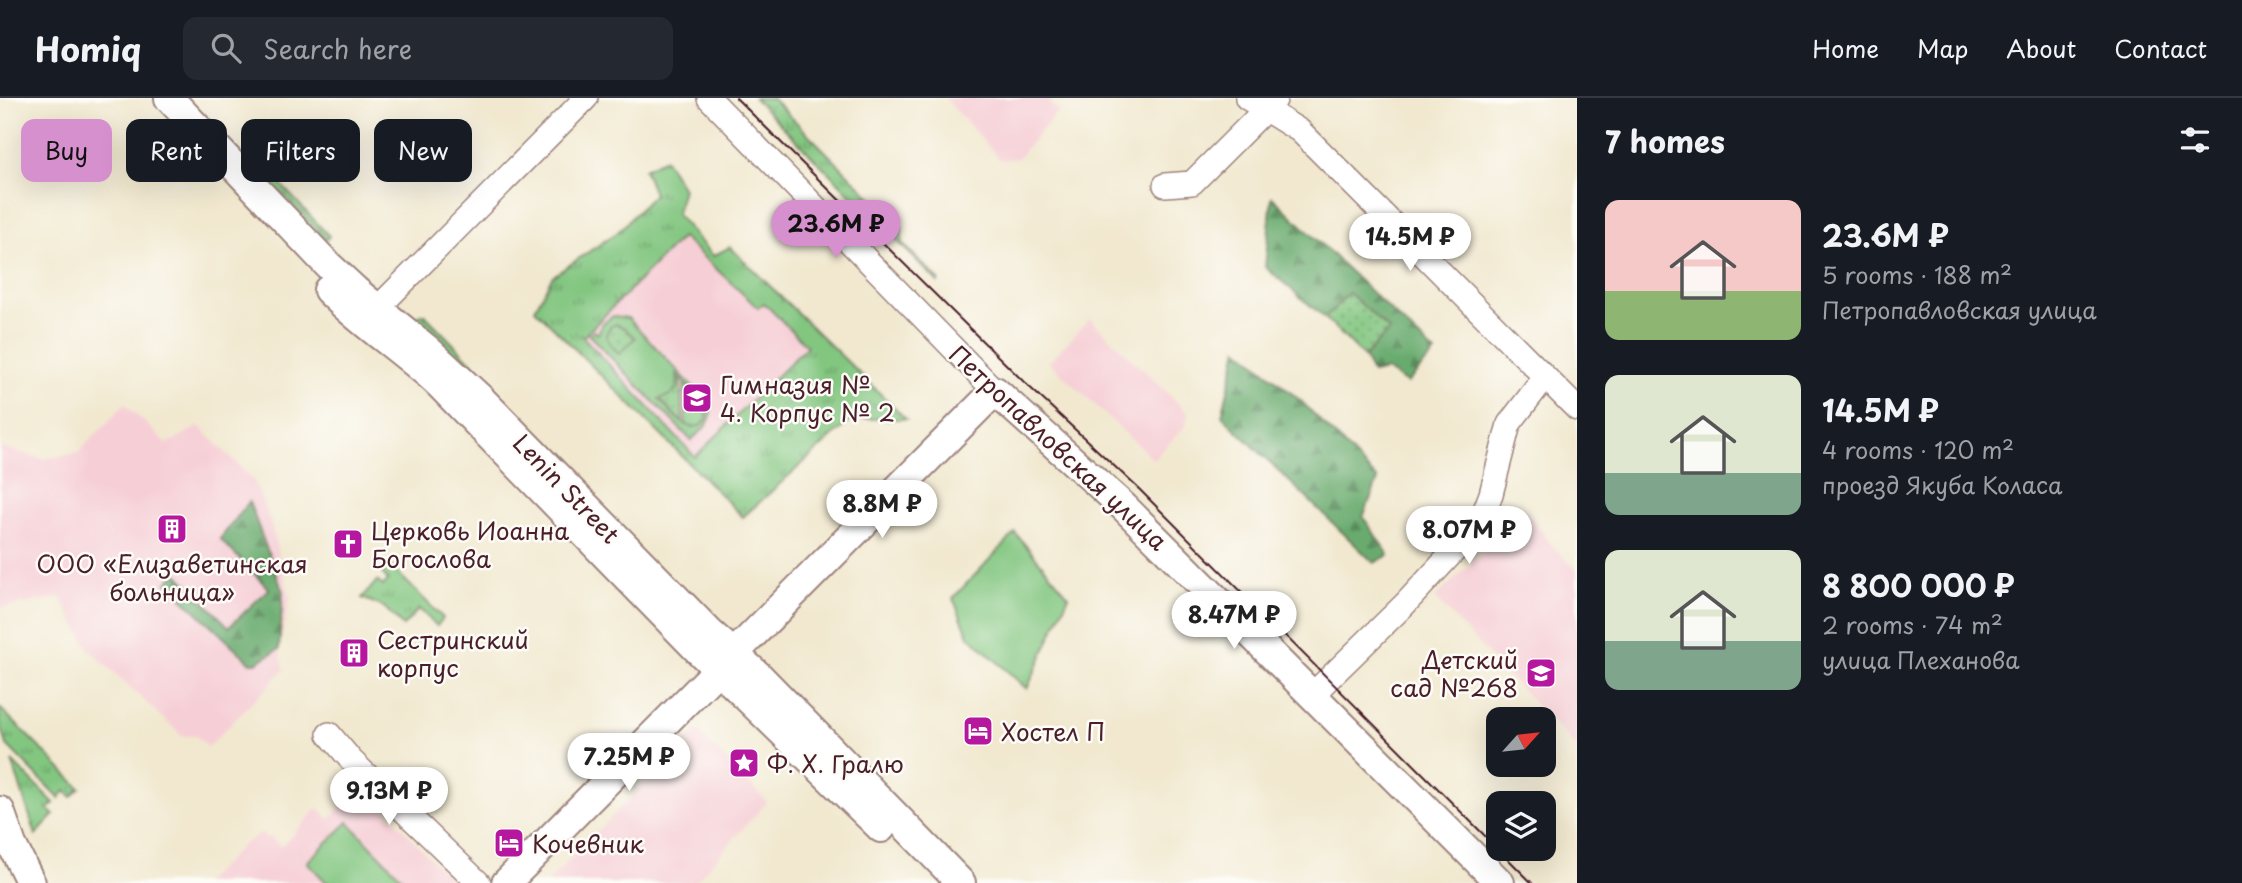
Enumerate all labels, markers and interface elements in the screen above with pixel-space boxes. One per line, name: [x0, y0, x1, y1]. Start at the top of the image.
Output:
search box: [183, 17, 673, 80]
text: Homiq: [35, 23, 141, 73]
icon: search: [207, 29, 245, 67]
text: Search here: [263, 29, 412, 68]
text: Home: [1812, 30, 1879, 66]
text: Map: [1917, 30, 1968, 66]
text: About: [2006, 30, 2076, 66]
text: Contact: [2114, 30, 2207, 66]
text: 7 homes: [1605, 118, 1725, 163]
chip: Buy: [21, 119, 112, 182]
chip: Rent: [126, 119, 227, 182]
chip: Filters: [241, 119, 360, 182]
chip: New: [374, 119, 472, 182]
icon: filters: [2176, 121, 2214, 159]
pin: 23.6M ₽: [771, 200, 901, 260]
text: 23.6M ₽: [787, 205, 885, 240]
text: 23.6M ₽: [1822, 212, 1949, 257]
pin: 14.5M ₽: [1345, 214, 1475, 273]
text: 14.5M ₽: [1365, 218, 1455, 253]
icon: home: [1661, 228, 1745, 312]
text: 5 rooms · 188 m²: [1822, 257, 2012, 292]
text: Петропавловская улица: [1822, 292, 2097, 327]
street label: Петропавловская улица: [942, 336, 1176, 558]
place label: Гимназия № 4. Корпус № 2: [720, 366, 895, 430]
school or university icon: Гимназия № 4. Корпус № 2: [680, 381, 714, 415]
text: 14.5M ₽: [1822, 387, 1939, 432]
icon: home: [1661, 403, 1745, 487]
street label: Lenin Street: [505, 425, 629, 551]
text: 4 rooms · 120 m²: [1822, 432, 2014, 467]
text: проезд Якуба Коласа: [1822, 467, 2063, 502]
pin: 8.8M ₽: [825, 480, 939, 540]
text: 8.8M ₽: [842, 485, 922, 520]
pin: 8.07M ₽: [1404, 506, 1534, 566]
text: 8.07M ₽: [1422, 511, 1516, 546]
building icon: ООО «Елизаветинская больница»: [155, 512, 189, 546]
place label: Церковь Иоанна Богослова: [371, 512, 569, 576]
church icon: Церковь Иоанна Богослова: [331, 527, 365, 561]
place label: ООО «Елизаветинская больница»: [36, 545, 308, 609]
text: 8 800 000 ₽: [1822, 562, 2015, 607]
icon: home: [1661, 578, 1745, 662]
pin: 8.47M ₽: [1169, 592, 1299, 651]
text: 8.47M ₽: [1188, 596, 1280, 631]
text: 2 rooms · 74 m²: [1822, 607, 2003, 642]
place label: Сестринский корпус: [377, 621, 529, 685]
building icon: Сестринский корпус: [337, 636, 371, 670]
place label: Детский сад №268: [1390, 641, 1518, 705]
text: улица Плеханова: [1822, 642, 2020, 677]
school or university icon: Детский сад №268: [1524, 656, 1558, 690]
north arrow: [1486, 707, 1556, 777]
map controls: [1486, 707, 1556, 861]
place label: Хостел П: [1001, 713, 1105, 749]
hotel icon: Хостел П: [961, 714, 995, 748]
pin: 7.25M ₽: [564, 734, 694, 793]
text: 7.25M ₽: [583, 738, 675, 773]
place label: Ф. Х. Гралю: [767, 745, 904, 781]
place icon: Ф. Х. Гралю: [727, 746, 761, 780]
pin: 9.13M ₽: [324, 768, 454, 827]
text: 9.13M ₽: [346, 772, 432, 807]
button: layers: [1486, 791, 1556, 861]
place label: Кочевник: [532, 825, 645, 861]
hotel icon: Кочевник: [492, 826, 526, 860]

